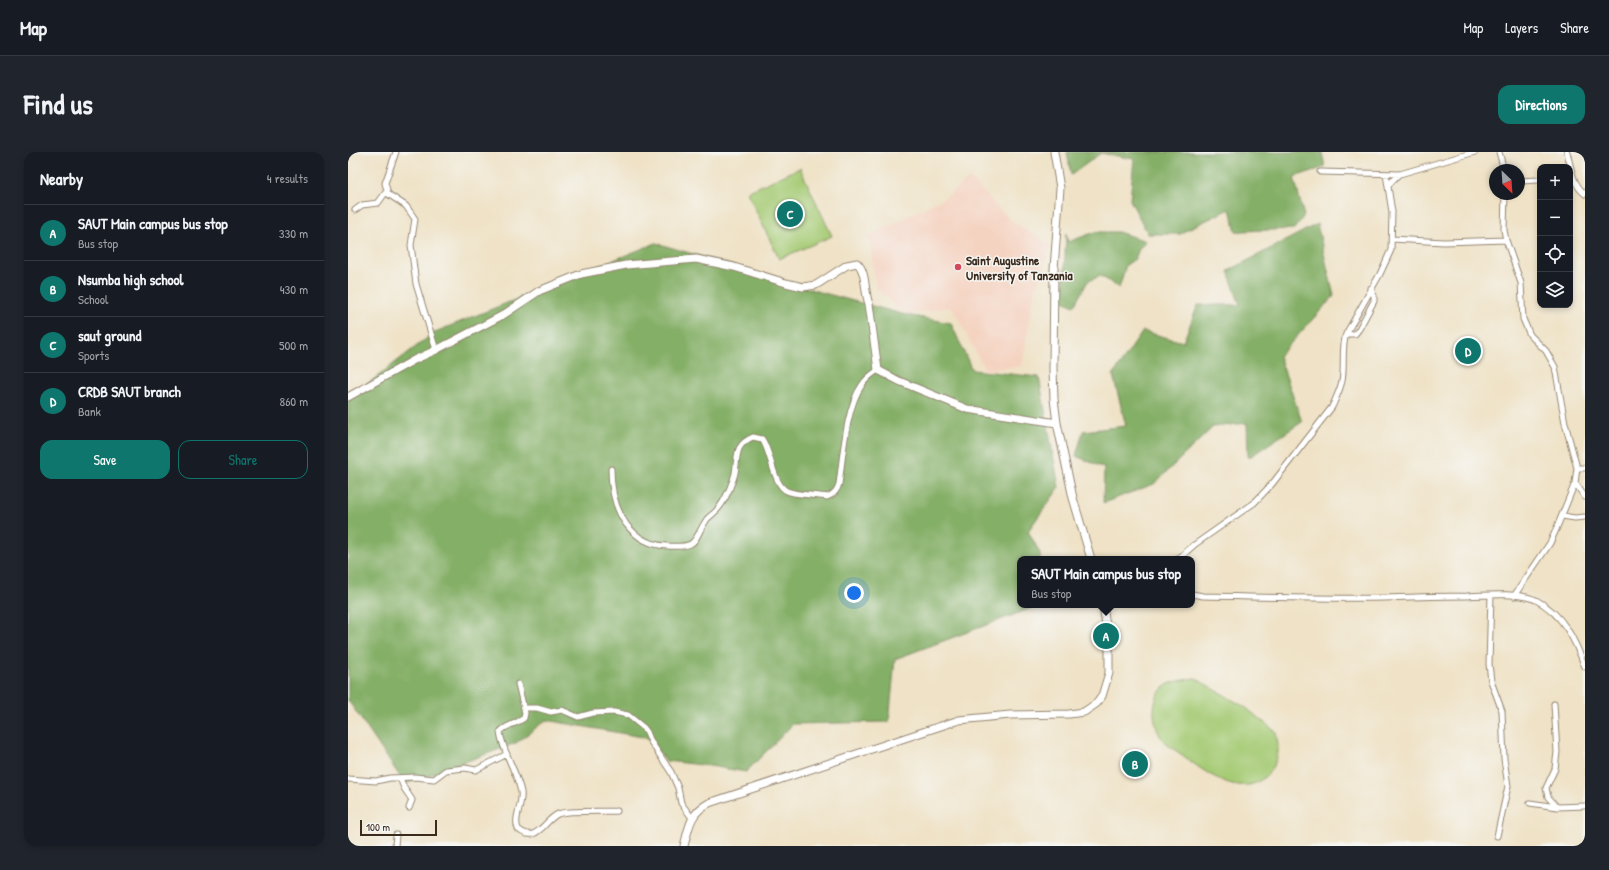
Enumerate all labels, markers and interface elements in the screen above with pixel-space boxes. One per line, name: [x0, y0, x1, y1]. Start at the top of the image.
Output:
text: Map: [20, 15, 47, 41]
text: Map: [1463, 18, 1483, 37]
text: Layers: [1505, 18, 1538, 37]
text: Share: [1560, 18, 1589, 37]
text: Find us: [24, 85, 93, 123]
button: Directions: [1498, 85, 1585, 124]
north arrow: [1489, 164, 1525, 200]
map controls: [1537, 164, 1573, 308]
button: +: [1537, 164, 1573, 200]
text: Nearby: [40, 167, 83, 190]
text: 4 results: [267, 169, 308, 187]
pin: C: [777, 199, 803, 229]
button: −: [1537, 200, 1573, 236]
text: SAUT Main campus bus stop: [78, 213, 228, 234]
text: A: [50, 224, 56, 242]
text: 330 m: [279, 224, 308, 242]
text: Bus stop: [78, 234, 118, 252]
button: locate: [1537, 236, 1573, 272]
place label: Saint Augustine University of Tanzania: [966, 251, 1074, 285]
marker: Saint Augustine University of Tanzania: [953, 262, 963, 272]
text: Nsumba high school: [78, 269, 184, 290]
button: layers: [1537, 272, 1573, 308]
text: B: [50, 280, 56, 298]
text: 430 m: [280, 280, 308, 298]
text: School: [78, 290, 108, 308]
text: saut ground: [78, 325, 141, 346]
text: C: [49, 336, 57, 354]
text: 500 m: [279, 336, 308, 354]
pin: D: [1455, 336, 1481, 366]
text: Sports: [78, 346, 109, 364]
text: CRDB SAUT branch: [78, 381, 181, 402]
text: D: [50, 392, 56, 410]
text: 860 m: [280, 392, 308, 410]
text: Bank: [78, 402, 101, 420]
button: Save: [40, 440, 170, 479]
button: Share: [178, 440, 308, 479]
popup: [1017, 556, 1195, 608]
text: SAUT Main campus bus stop: [1031, 563, 1181, 584]
your location: [844, 583, 864, 603]
text: Bus stop: [1031, 584, 1071, 602]
pin: A: [1093, 621, 1119, 651]
pin: B: [1122, 749, 1148, 779]
scale bar: [360, 818, 437, 837]
text: 100 m: [366, 820, 390, 834]

